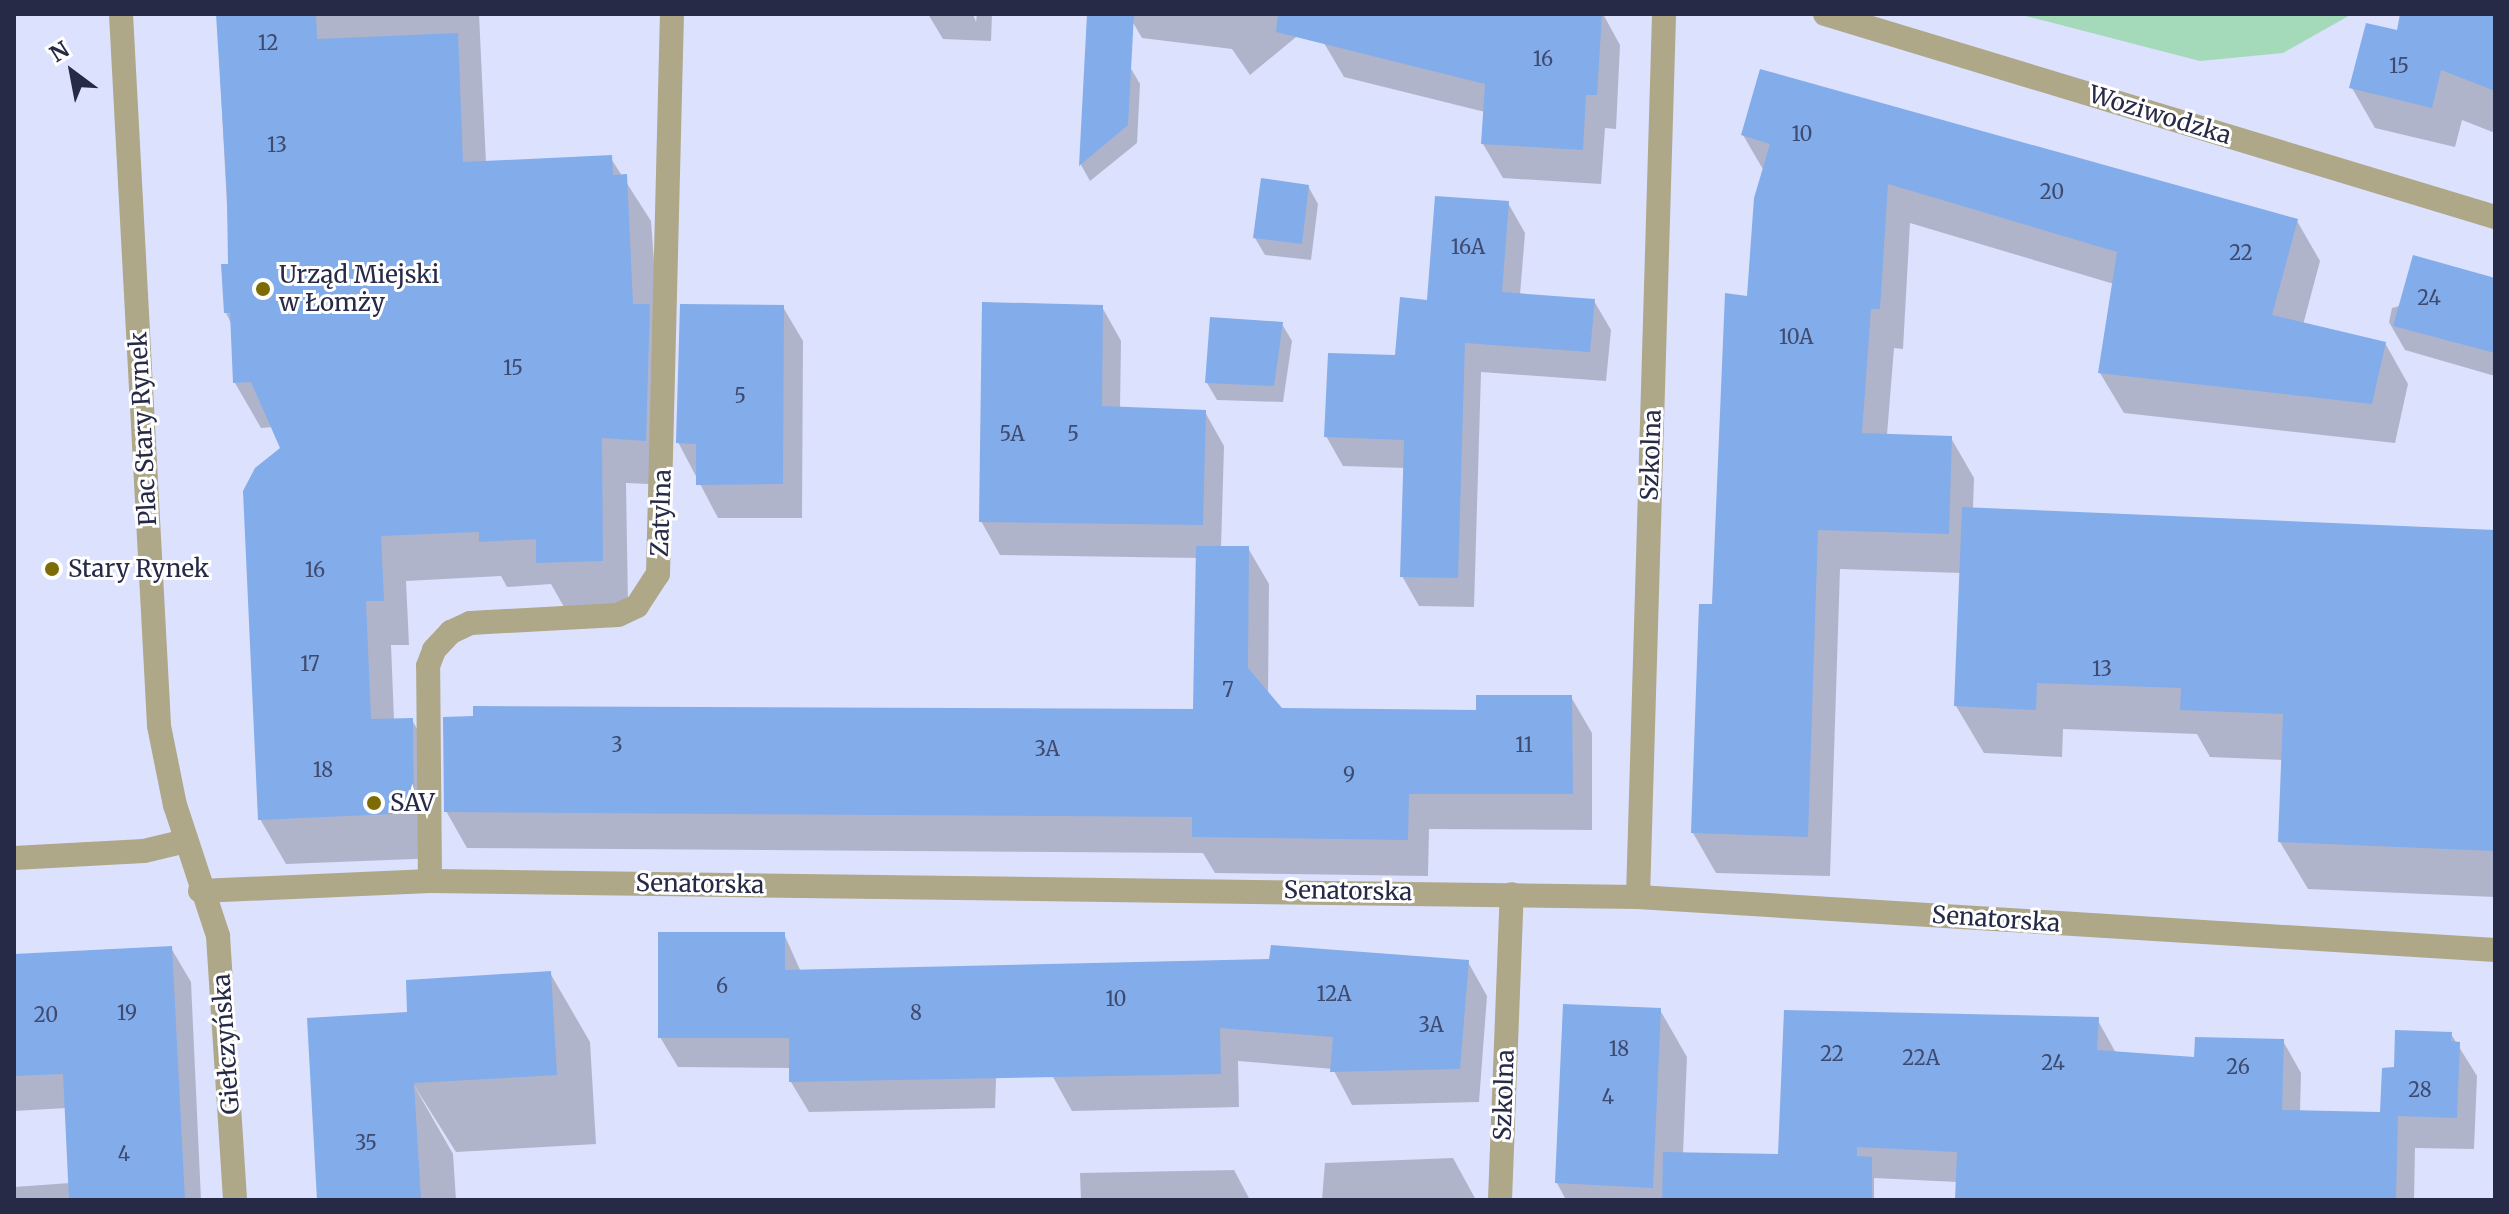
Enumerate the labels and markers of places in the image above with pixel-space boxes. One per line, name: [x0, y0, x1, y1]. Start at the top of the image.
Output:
place label: Urząd Miejski w Łomży: [279, 261, 439, 317]
marker: Urząd Miejski w Łomży: [254, 280, 272, 298]
place label: Stary Rynek: [68, 555, 209, 583]
marker: Stary Rynek: [43, 560, 61, 578]
place label: SAV: [390, 789, 435, 817]
marker: SAV: [365, 794, 383, 812]

